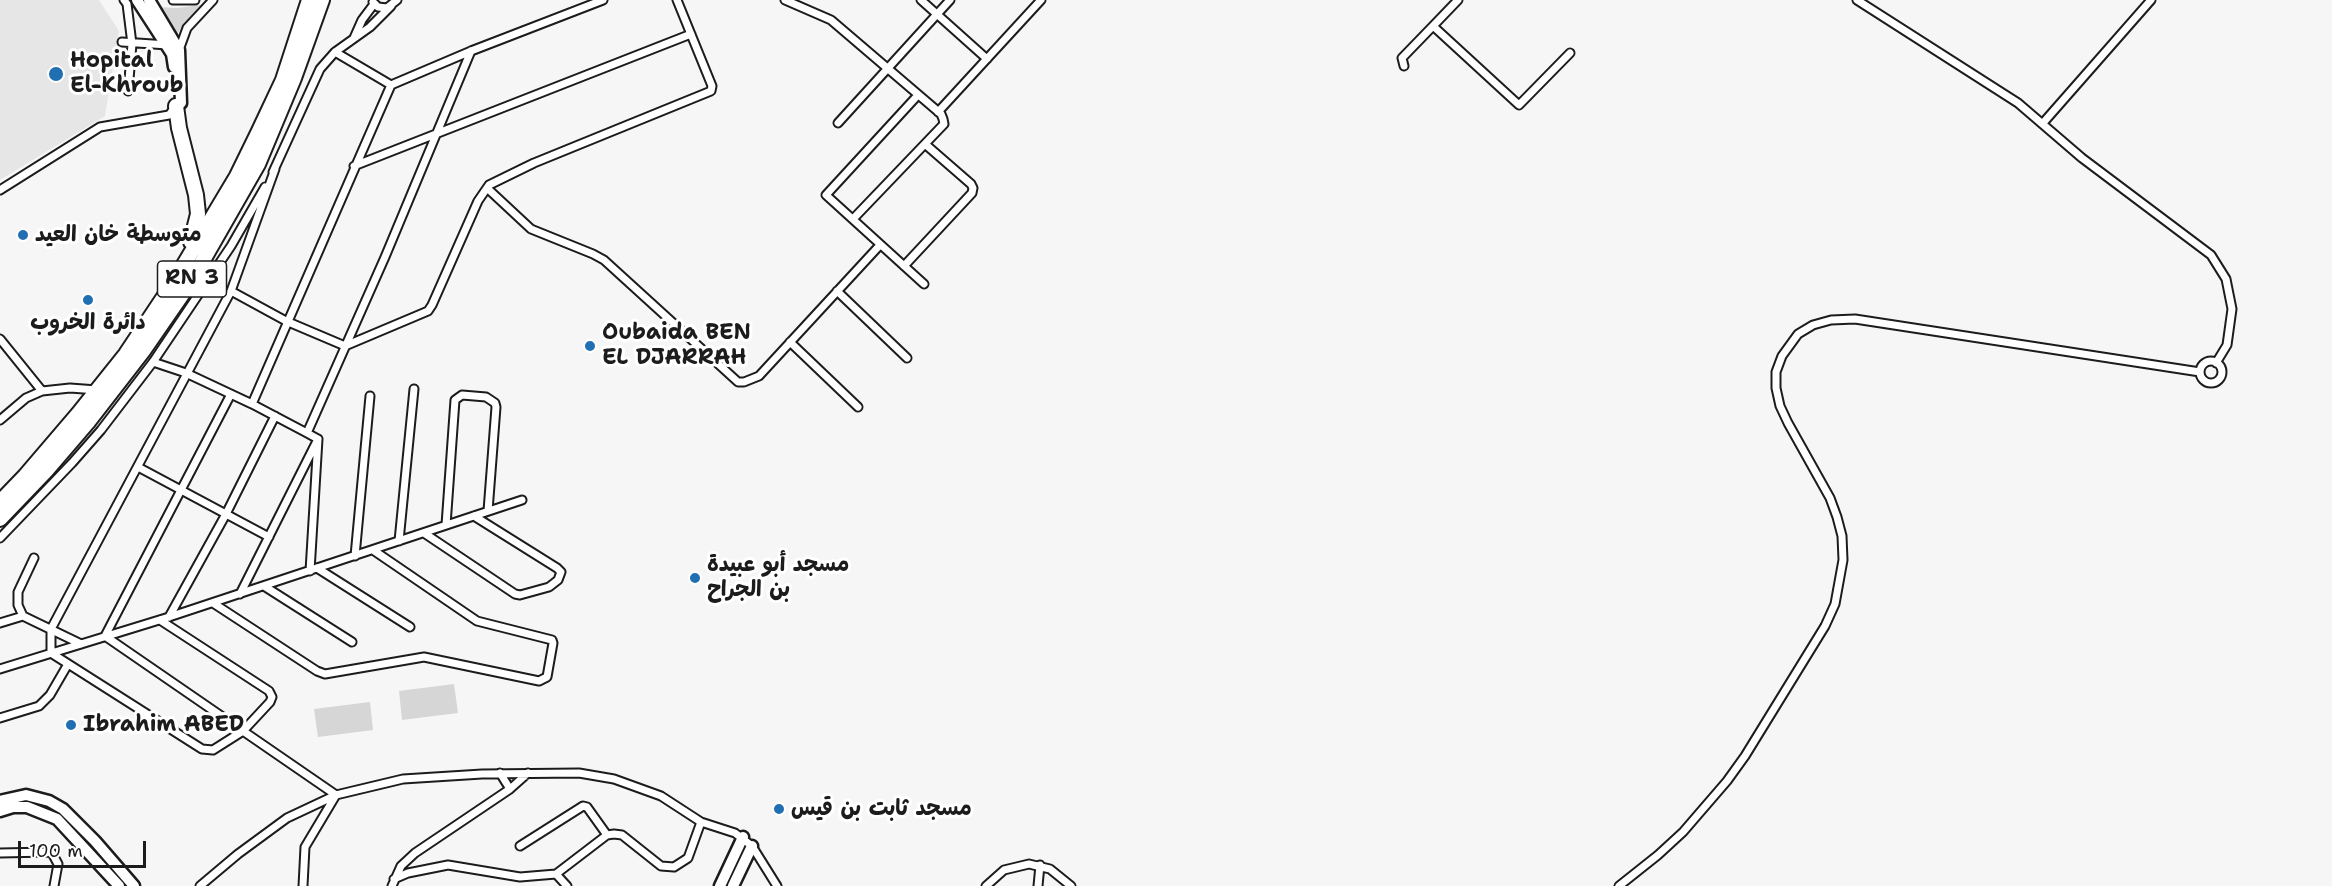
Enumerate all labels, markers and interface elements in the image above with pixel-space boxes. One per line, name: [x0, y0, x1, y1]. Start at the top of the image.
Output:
place label: Hopital El-Khroub: [70, 48, 184, 100]
marker: Hopital El-Khroub: [47, 65, 65, 83]
place label: متوسطة خان العيد: [35, 222, 201, 248]
marker: متوسطة خان العيد: [16, 228, 30, 242]
road number: RN 3: [158, 261, 226, 297]
marker: دائرة الخروب: [81, 293, 95, 307]
place label: دائرة الخروب: [30, 310, 146, 336]
place label: Oubaida BEN EL DJARRAH: [602, 320, 751, 372]
marker: Oubaida BEN EL DJARRAH: [583, 339, 597, 353]
place label: مسجد أبو عبيدة بن الجراح: [707, 552, 849, 604]
marker: مسجد أبو عبيدة بن الجراح: [688, 571, 702, 585]
place label: Ibrahim ABED: [83, 712, 244, 738]
marker: Ibrahim ABED: [64, 718, 78, 732]
place label: مسجد ثابت بن قيس: [791, 796, 972, 822]
marker: مسجد ثابت بن قيس: [772, 802, 786, 816]
scale bar: [21, 829, 148, 867]
text: 100 m: [29, 839, 83, 863]

